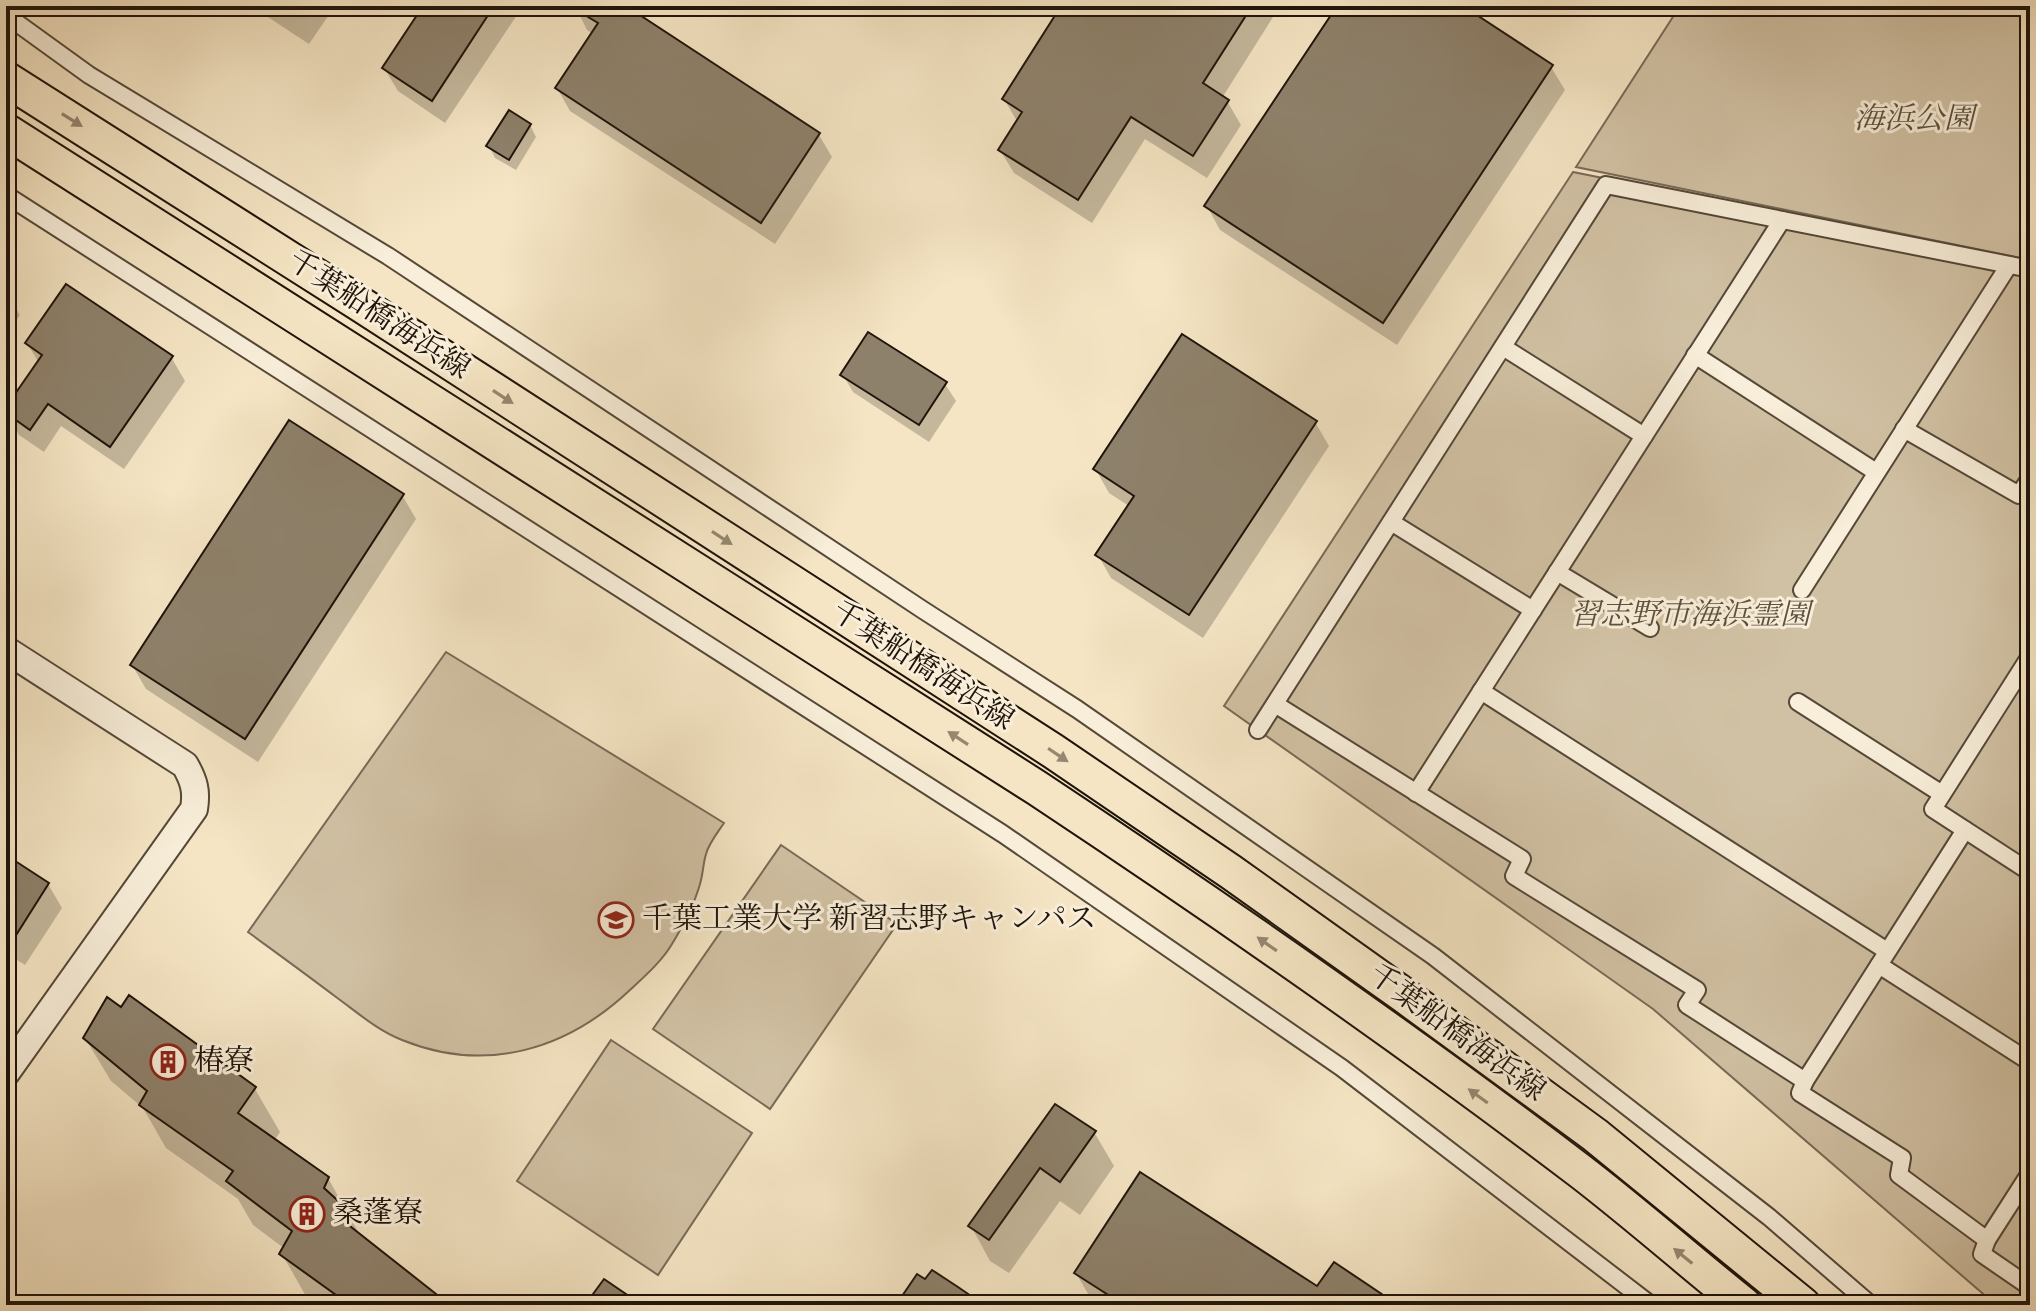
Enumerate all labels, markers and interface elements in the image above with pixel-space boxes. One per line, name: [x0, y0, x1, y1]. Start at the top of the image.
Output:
park label: 海浜公園: [1854, 99, 1979, 142]
one-way arrow: [62, 113, 83, 128]
street label: 千葉船橋海浜線: [278, 241, 478, 391]
one-way arrow: [492, 389, 514, 403]
one-way arrow: [711, 530, 732, 545]
street label: 千葉船橋海浜線: [822, 592, 1022, 742]
park label: 習志野市海浜霊園: [1570, 595, 1815, 638]
one-way arrow: [947, 731, 969, 745]
one-way arrow: [1047, 747, 1068, 762]
place label: 千葉工業大学 新習志野キャンパス: [642, 899, 1096, 942]
school or university icon: 千葉工業大学 新習志野キャンパス: [597, 901, 635, 939]
one-way arrow: [1257, 937, 1278, 952]
street label: 千葉船橋海浜線: [1358, 955, 1554, 1113]
place label: 椿寮: [194, 1041, 254, 1084]
building icon: 椿寮: [149, 1043, 187, 1081]
one-way arrow: [1468, 1089, 1488, 1105]
place label: 桑蓬寮: [333, 1193, 423, 1236]
building icon: 桑蓬寮: [288, 1195, 326, 1233]
one-way arrow: [1673, 1248, 1693, 1265]

